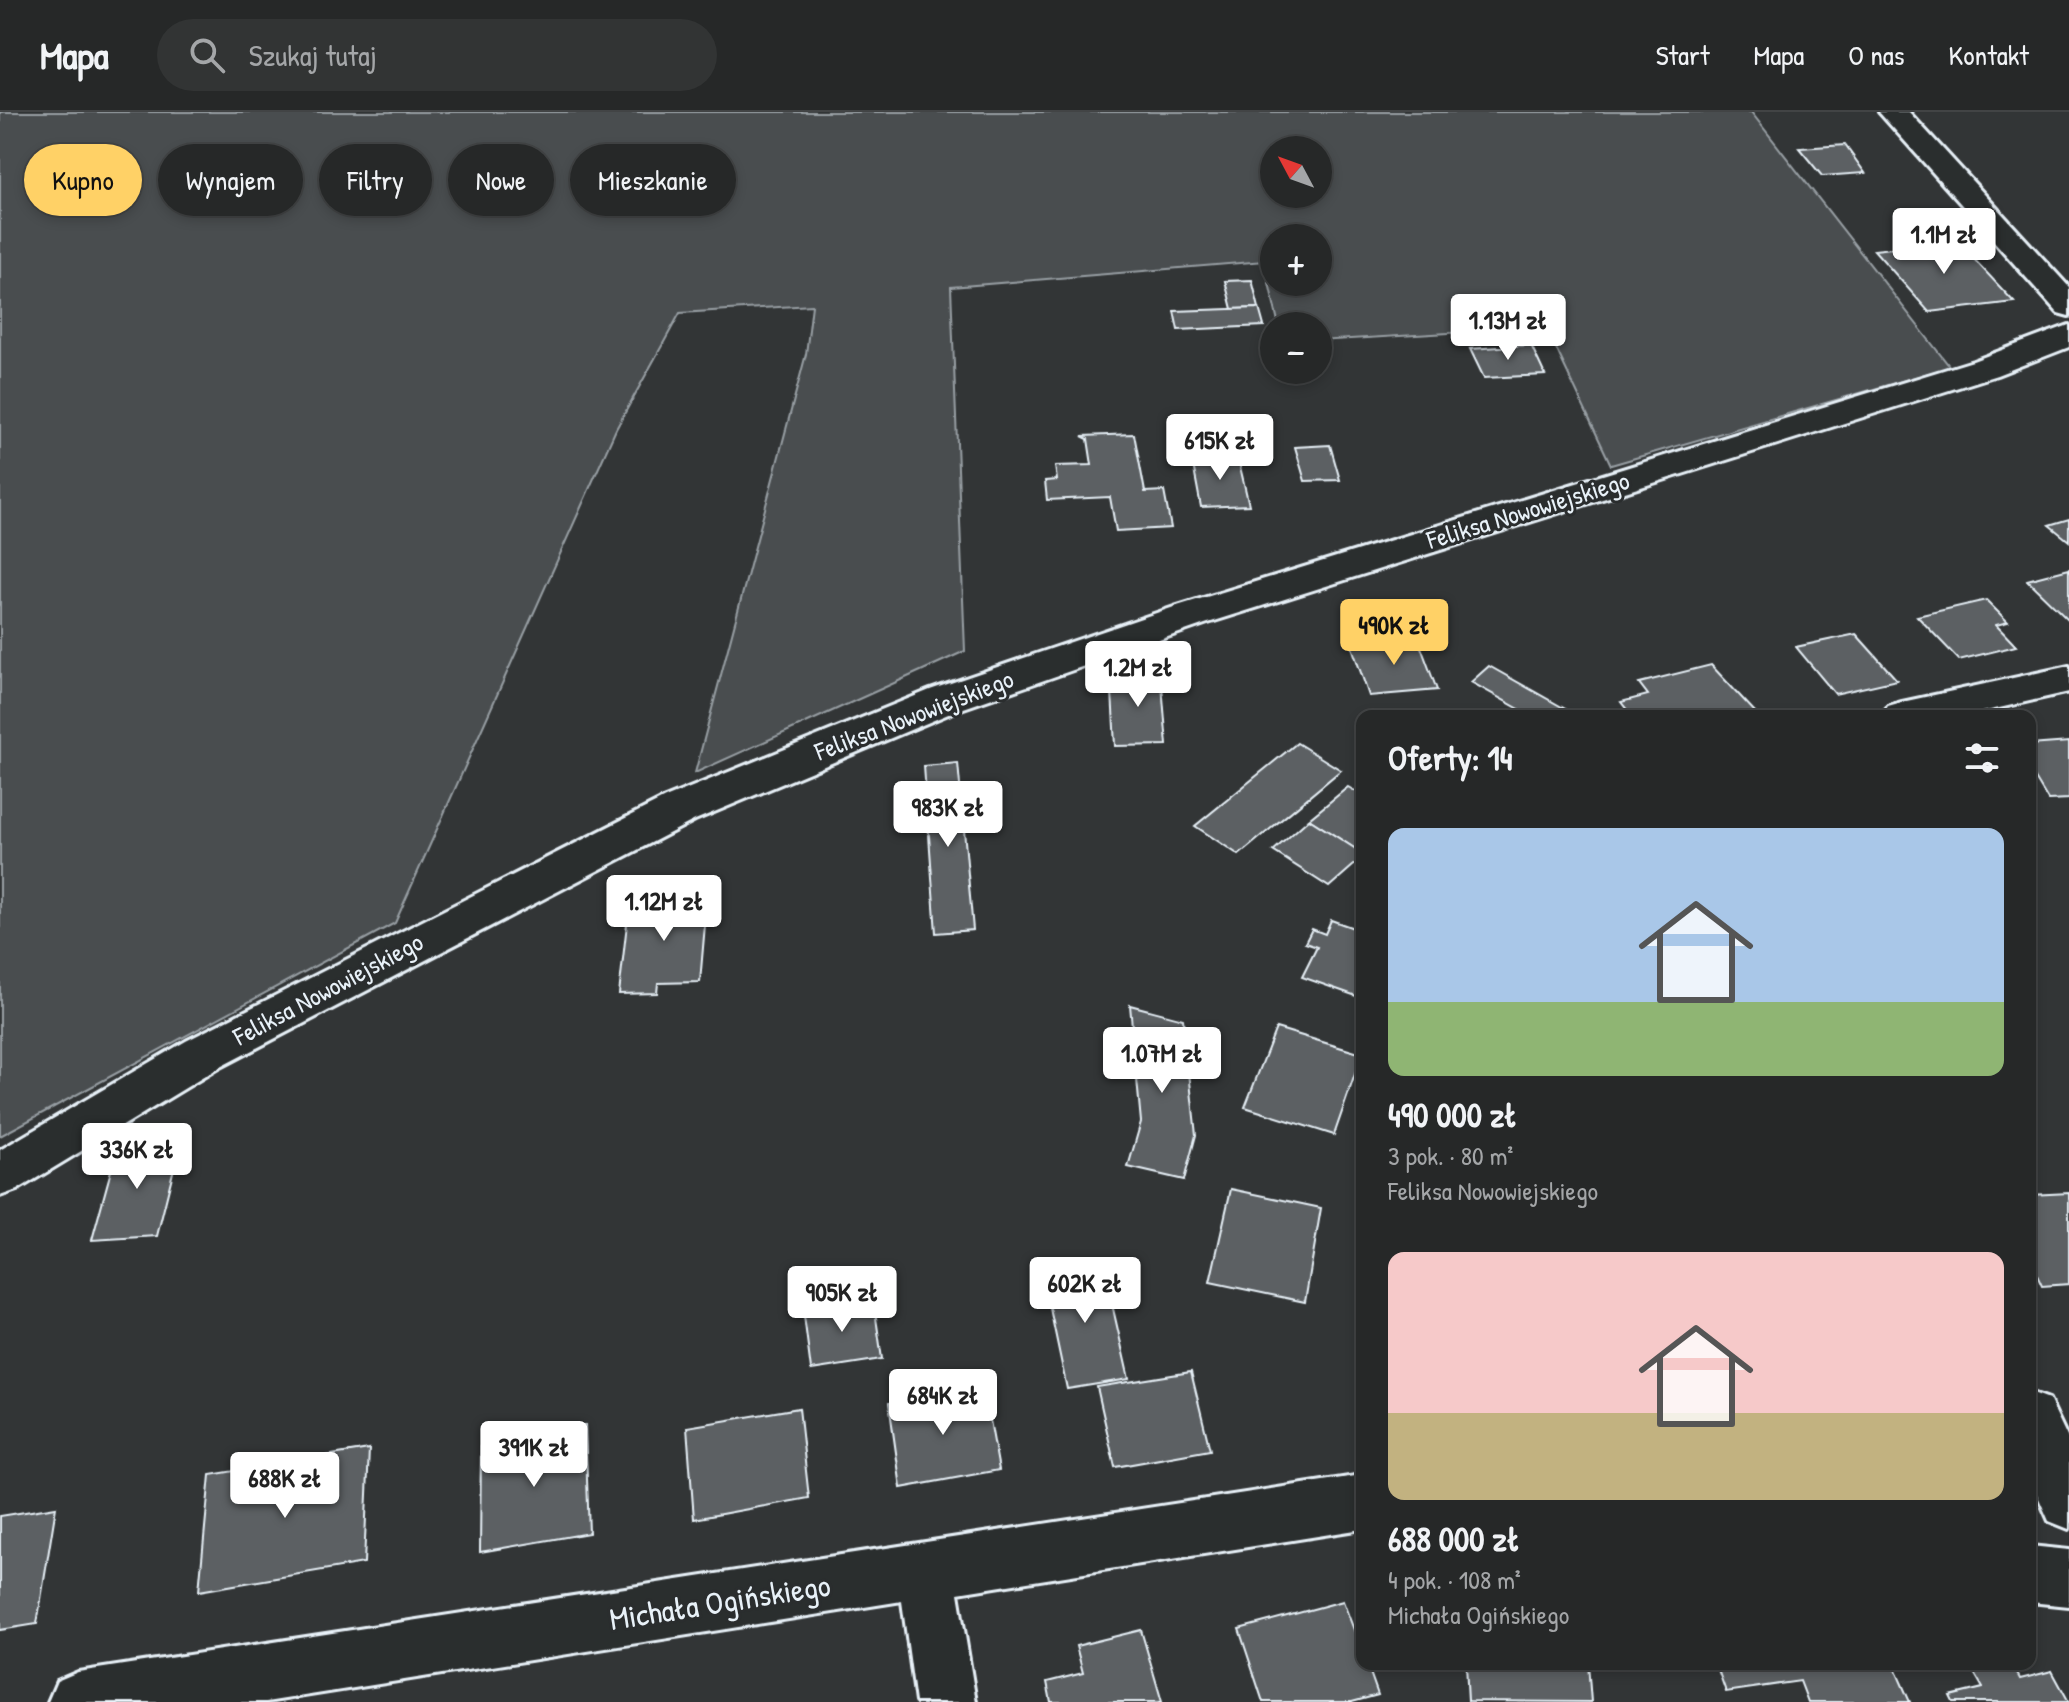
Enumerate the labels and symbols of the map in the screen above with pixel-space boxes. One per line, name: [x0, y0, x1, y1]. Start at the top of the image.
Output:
north arrow: [1260, 136, 1332, 208]
pin: 1.1M zł: [1870, 208, 2018, 276]
pin: 1.13M zł: [1425, 294, 1591, 362]
pin: 615K zł: [1146, 414, 1294, 482]
street label: Feliksa Nowowiejskiego: [1421, 462, 1633, 557]
pin: 490K zł: [1320, 599, 1468, 667]
pin: 1.2M zł: [1064, 641, 1212, 709]
street label: Feliksa Nowowiejskiego: [809, 661, 1018, 769]
pin: 983K zł: [874, 781, 1022, 849]
pin: 1.12M zł: [581, 875, 747, 943]
street label: Feliksa Nowowiejskiego: [226, 924, 429, 1054]
pin: 1.07M zł: [1079, 1027, 1245, 1095]
pin: 336K zł: [63, 1123, 211, 1191]
pin: 602K zł: [1011, 1257, 1159, 1325]
pin: 905K zł: [768, 1266, 916, 1334]
pin: 684K zł: [869, 1369, 1017, 1437]
pin: 391K zł: [460, 1421, 608, 1489]
pin: 688K zł: [211, 1452, 359, 1520]
street label: Michała Ogińskiego: [606, 1563, 833, 1640]

